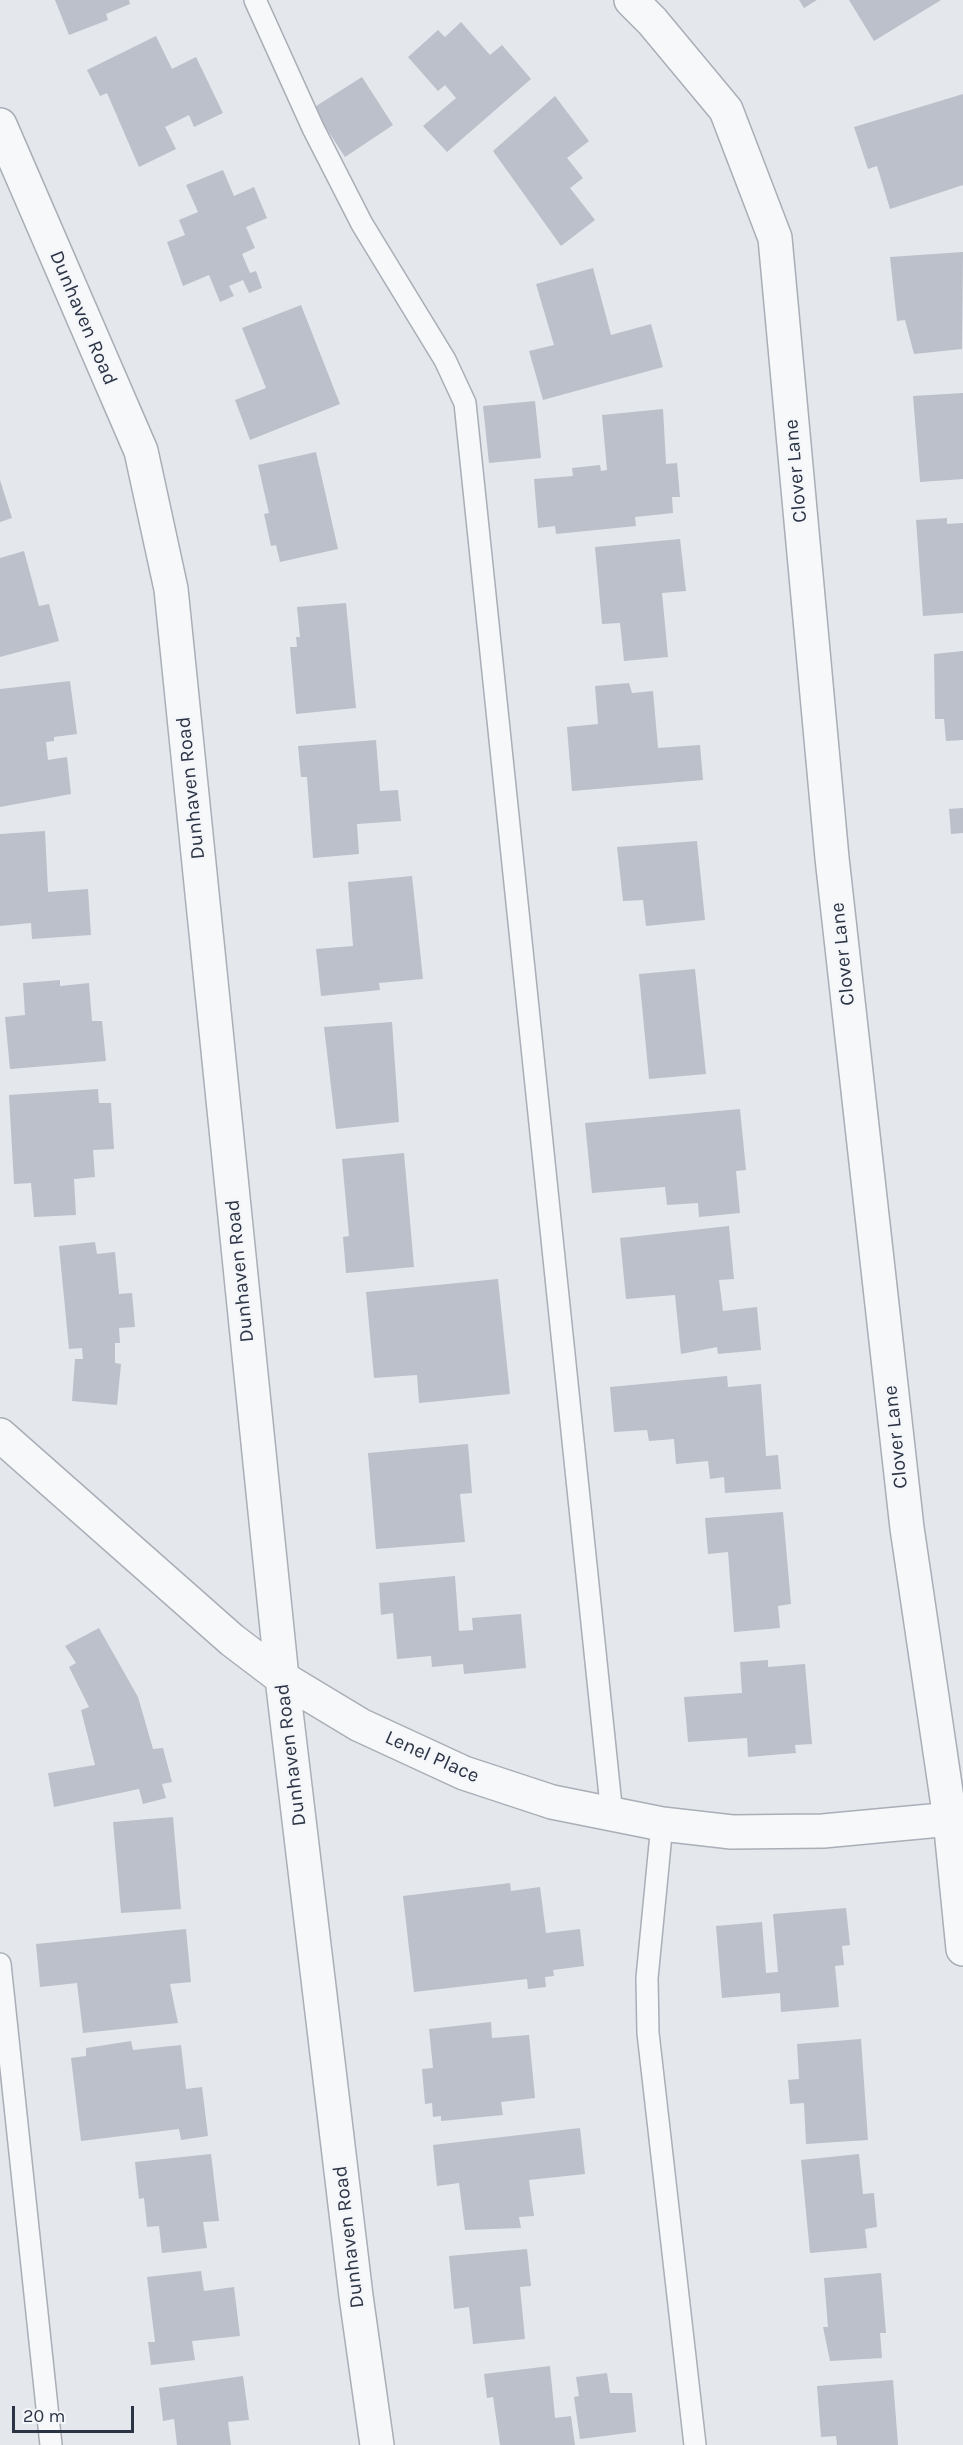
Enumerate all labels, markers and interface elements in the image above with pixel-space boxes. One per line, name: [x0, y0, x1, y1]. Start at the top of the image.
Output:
street label: Dunhaven Road: [44, 247, 122, 389]
street label: Clover Lane: [780, 418, 812, 524]
street label: Dunhaven Road: [172, 715, 210, 861]
street label: Clover Lane: [826, 901, 860, 1007]
street label: Dunhaven Road: [221, 1198, 259, 1344]
street label: Clover Lane: [879, 1384, 913, 1490]
street label: Dunhaven Road: [270, 1682, 312, 1828]
street label: Lenel Place: [381, 1726, 483, 1788]
street label: Dunhaven Road: [328, 2164, 370, 2310]
scale bar: [15, 2394, 136, 2432]
text: 20 m: [23, 2405, 65, 2427]

